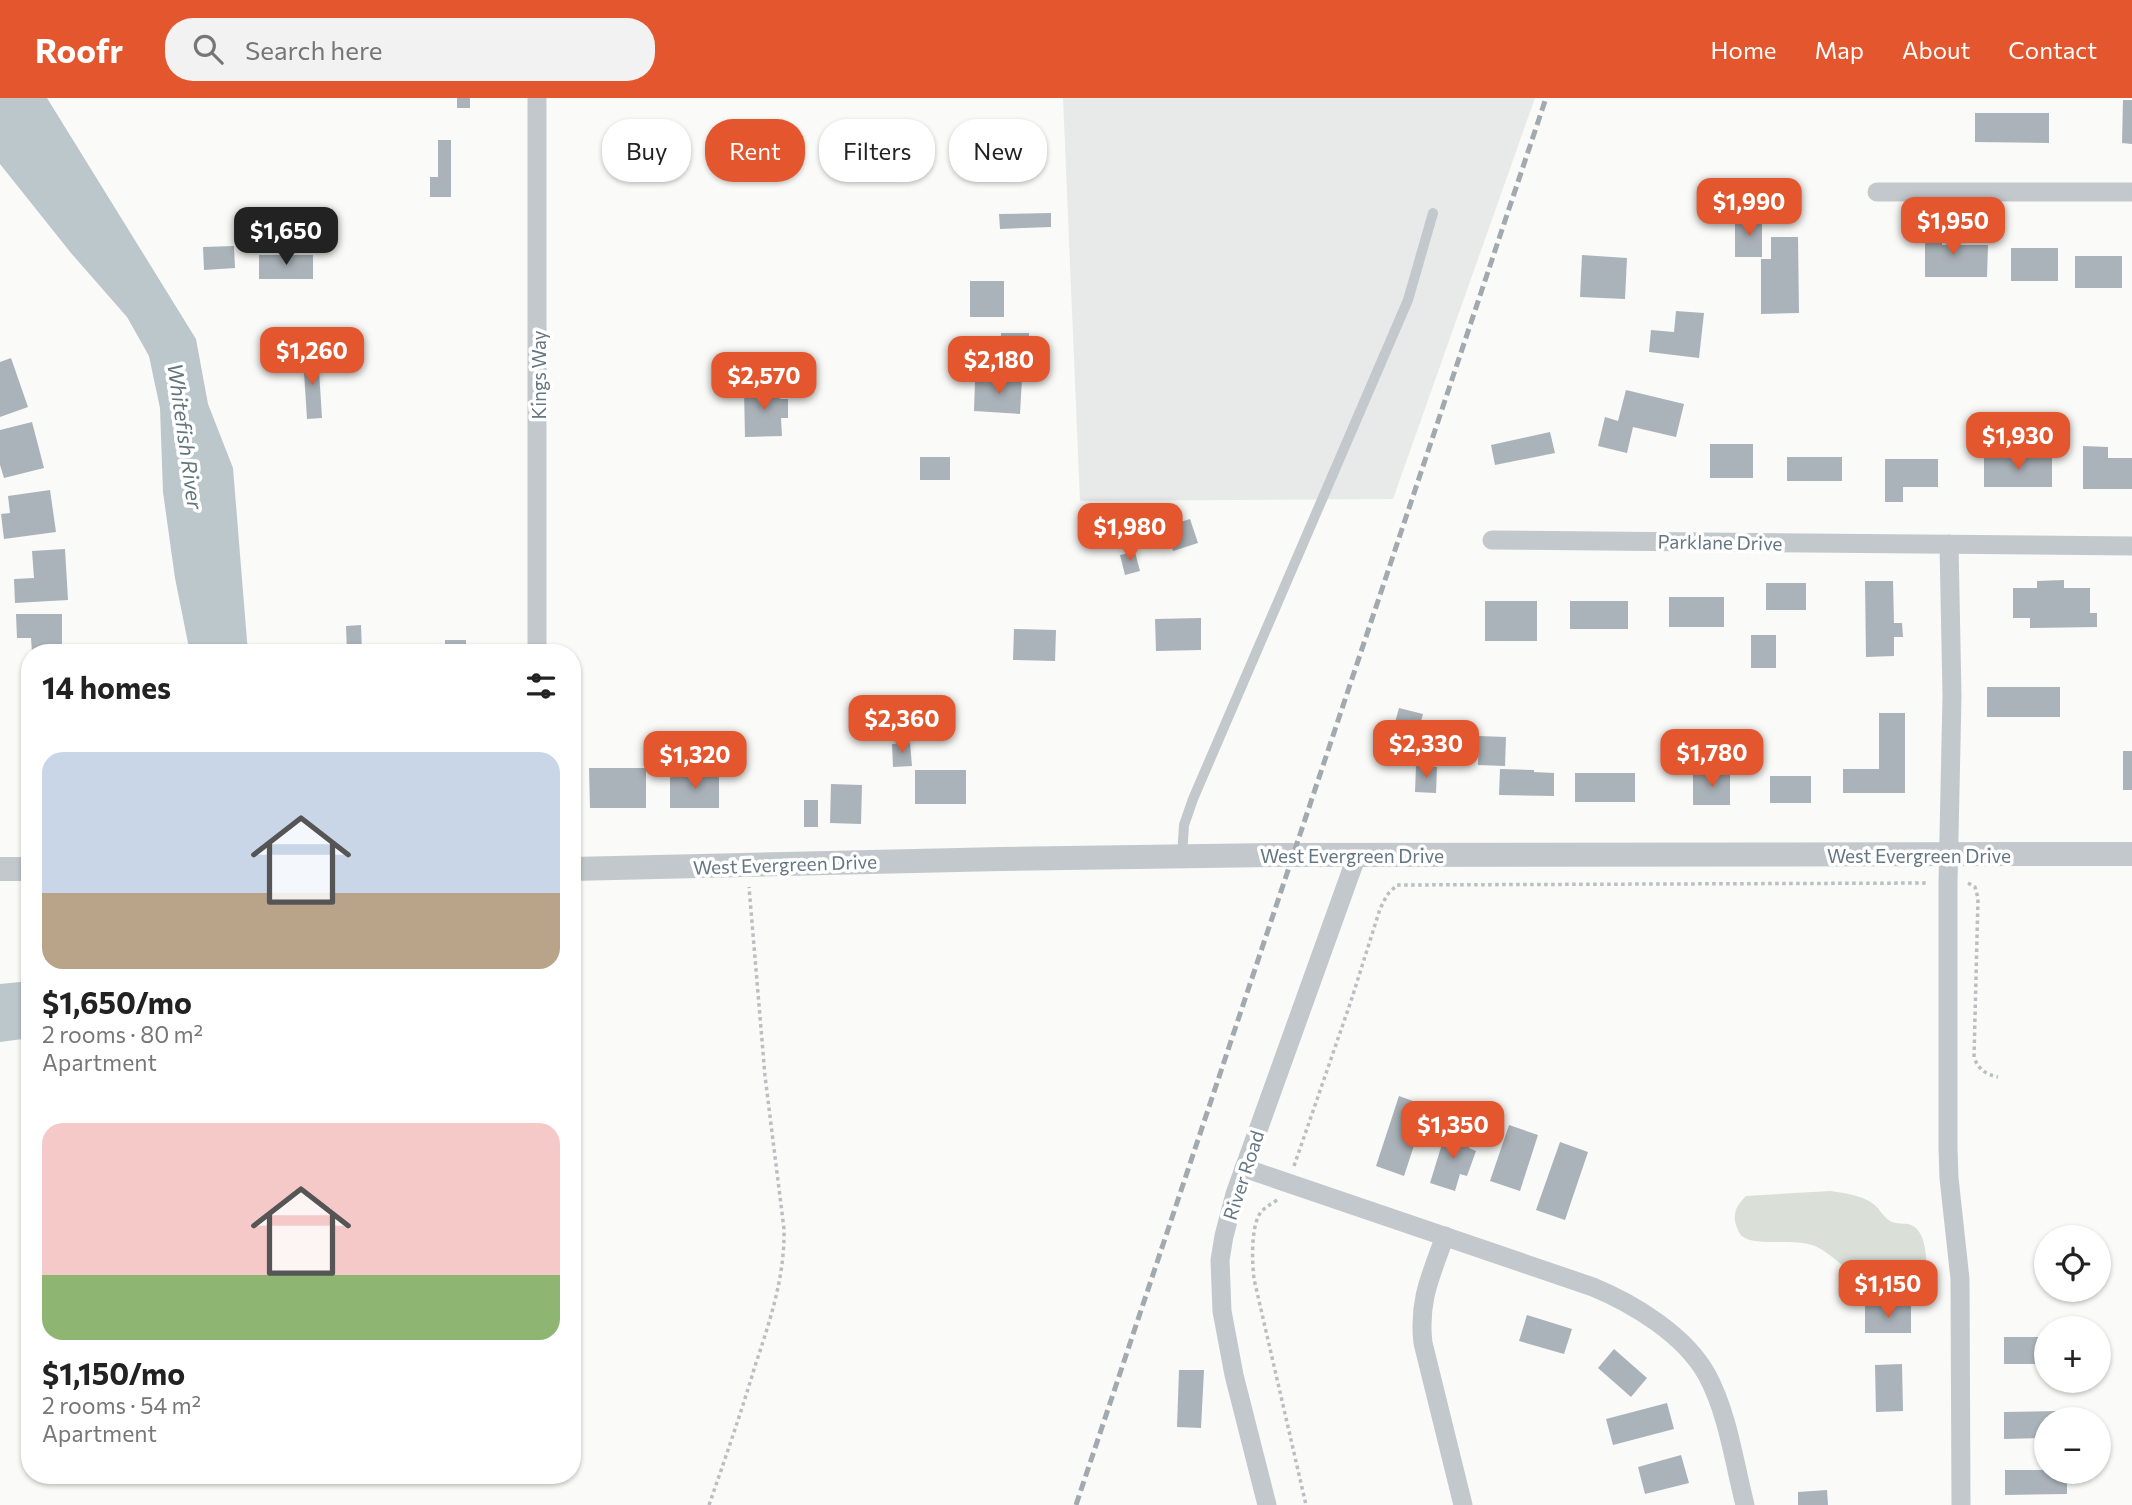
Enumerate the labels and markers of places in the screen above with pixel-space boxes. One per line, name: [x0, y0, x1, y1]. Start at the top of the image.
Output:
pin: $1,990: [1692, 178, 1806, 238]
pin: $1,950: [1896, 198, 2010, 257]
pin: $1,650: [229, 208, 343, 267]
pin: $1,260: [255, 328, 369, 387]
pin: $2,180: [942, 336, 1056, 396]
pin: $2,570: [707, 352, 821, 412]
pin: $1,930: [1961, 412, 2075, 472]
pin: $1,980: [1073, 504, 1187, 563]
pin: $2,360: [845, 696, 959, 755]
pin: $2,330: [1369, 720, 1483, 780]
pin: $1,780: [1655, 730, 1769, 789]
pin: $1,320: [638, 732, 752, 791]
pin: $1,350: [1396, 1102, 1510, 1161]
pin: $1,150: [1831, 1260, 1945, 1320]

